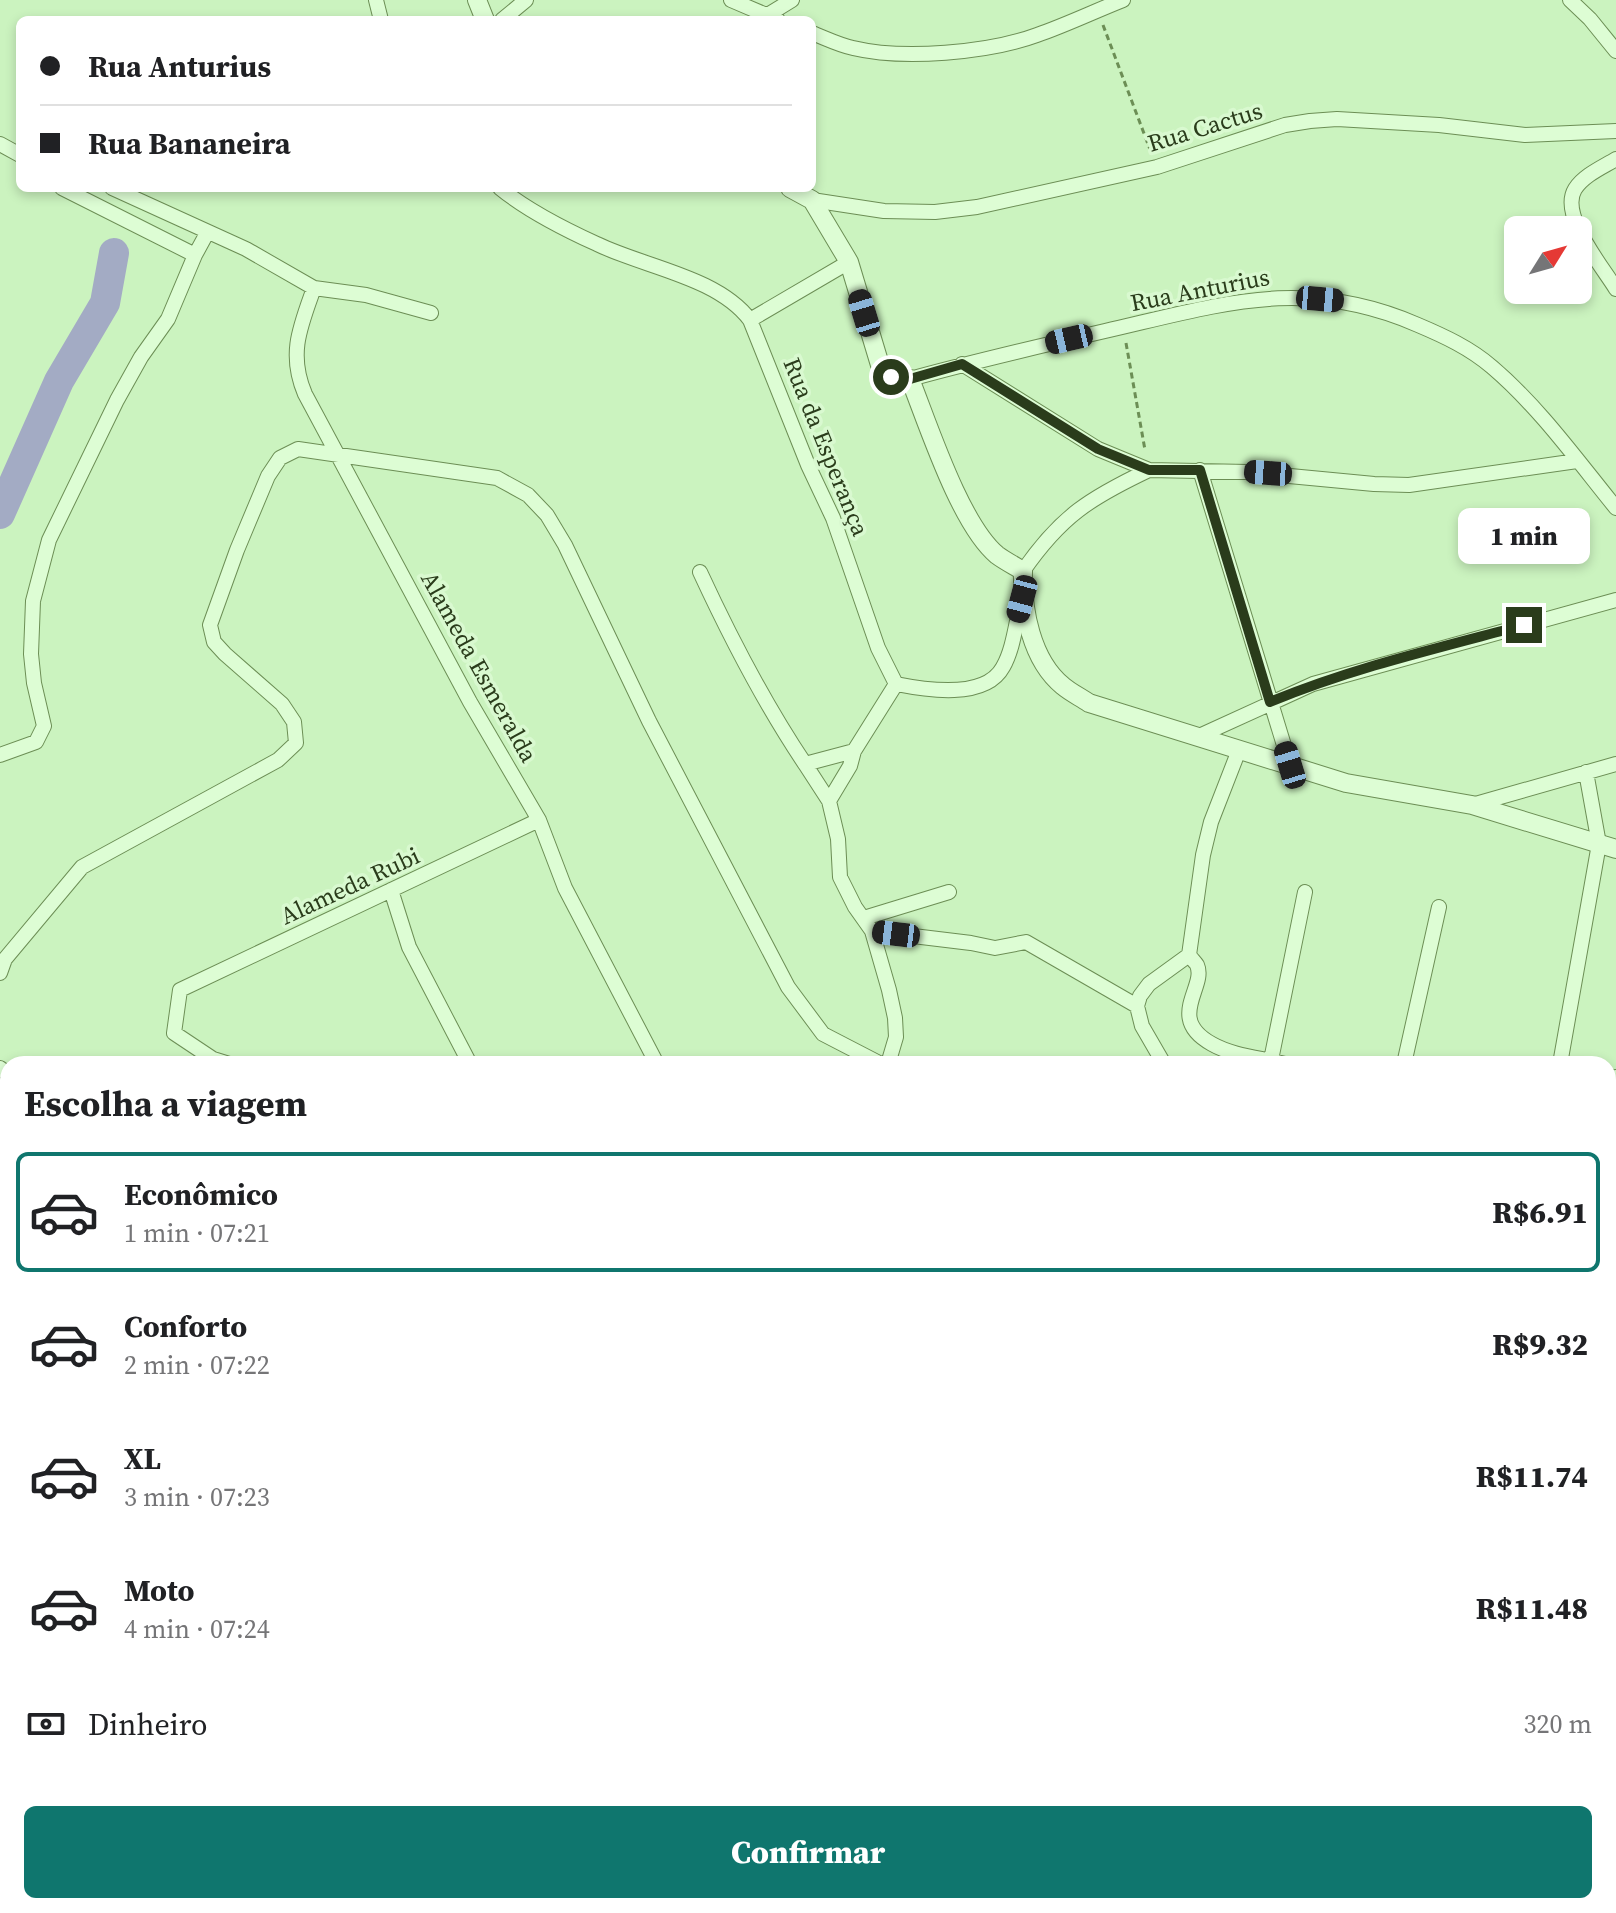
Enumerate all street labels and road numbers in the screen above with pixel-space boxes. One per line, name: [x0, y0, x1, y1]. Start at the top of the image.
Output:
street label: Rua Cactus: [1143, 93, 1266, 160]
street label: Rua Anturius: [1128, 260, 1272, 319]
street label: Rua da Esperança: [776, 353, 878, 542]
street label: Alameda Esmeralda: [413, 565, 546, 769]
street label: Alameda Rubi: [275, 839, 425, 932]

